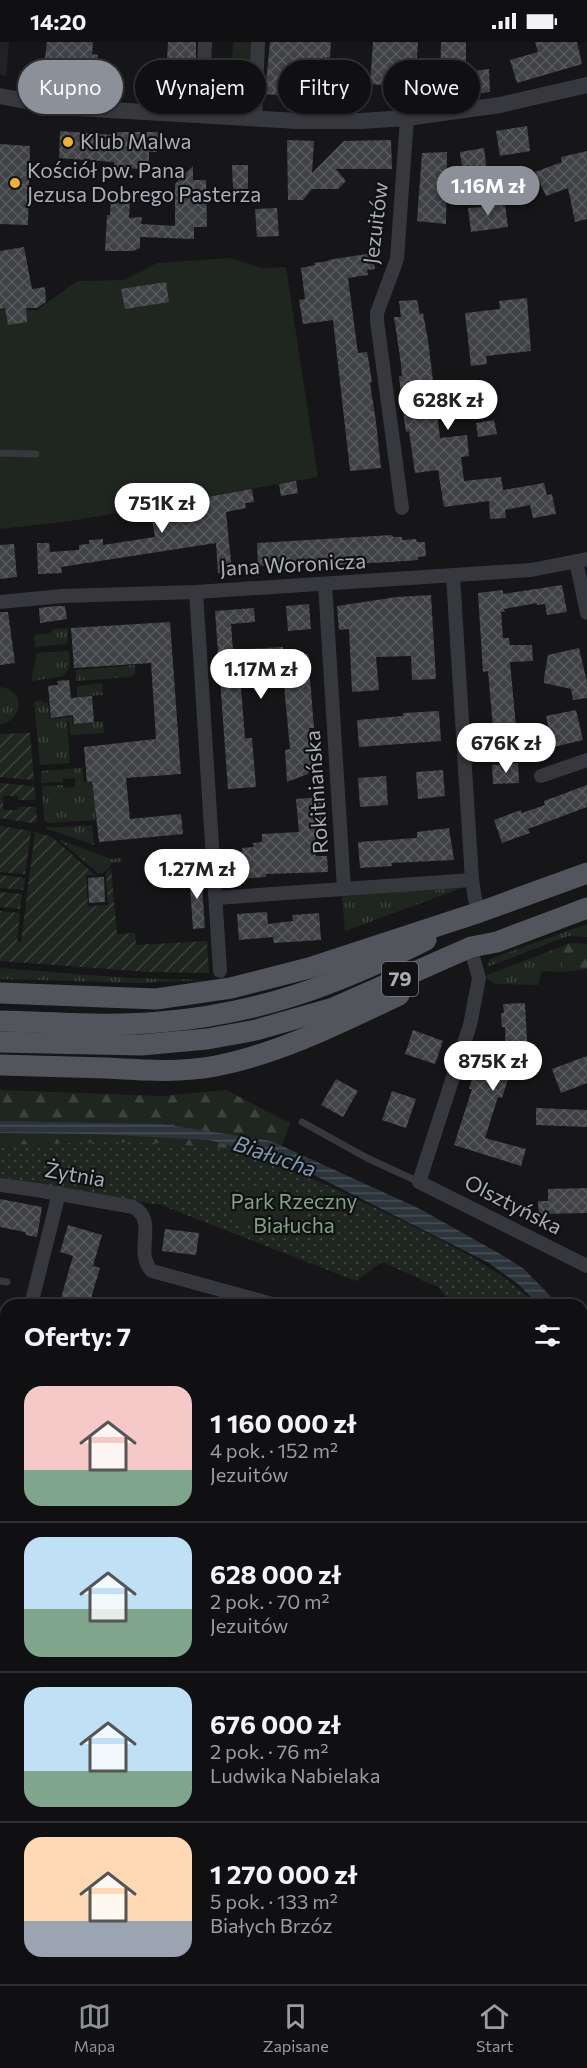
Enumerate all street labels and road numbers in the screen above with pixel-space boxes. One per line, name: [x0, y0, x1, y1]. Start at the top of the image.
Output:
street label: Jezuitów: [357, 180, 392, 265]
street label: Jana Woronicza: [219, 547, 367, 580]
street label: Rokitniańska: [299, 730, 332, 855]
road number: 79: [382, 962, 418, 996]
street label: Żytnia: [43, 1156, 108, 1191]
street label: Olsztyńska: [461, 1168, 567, 1239]

